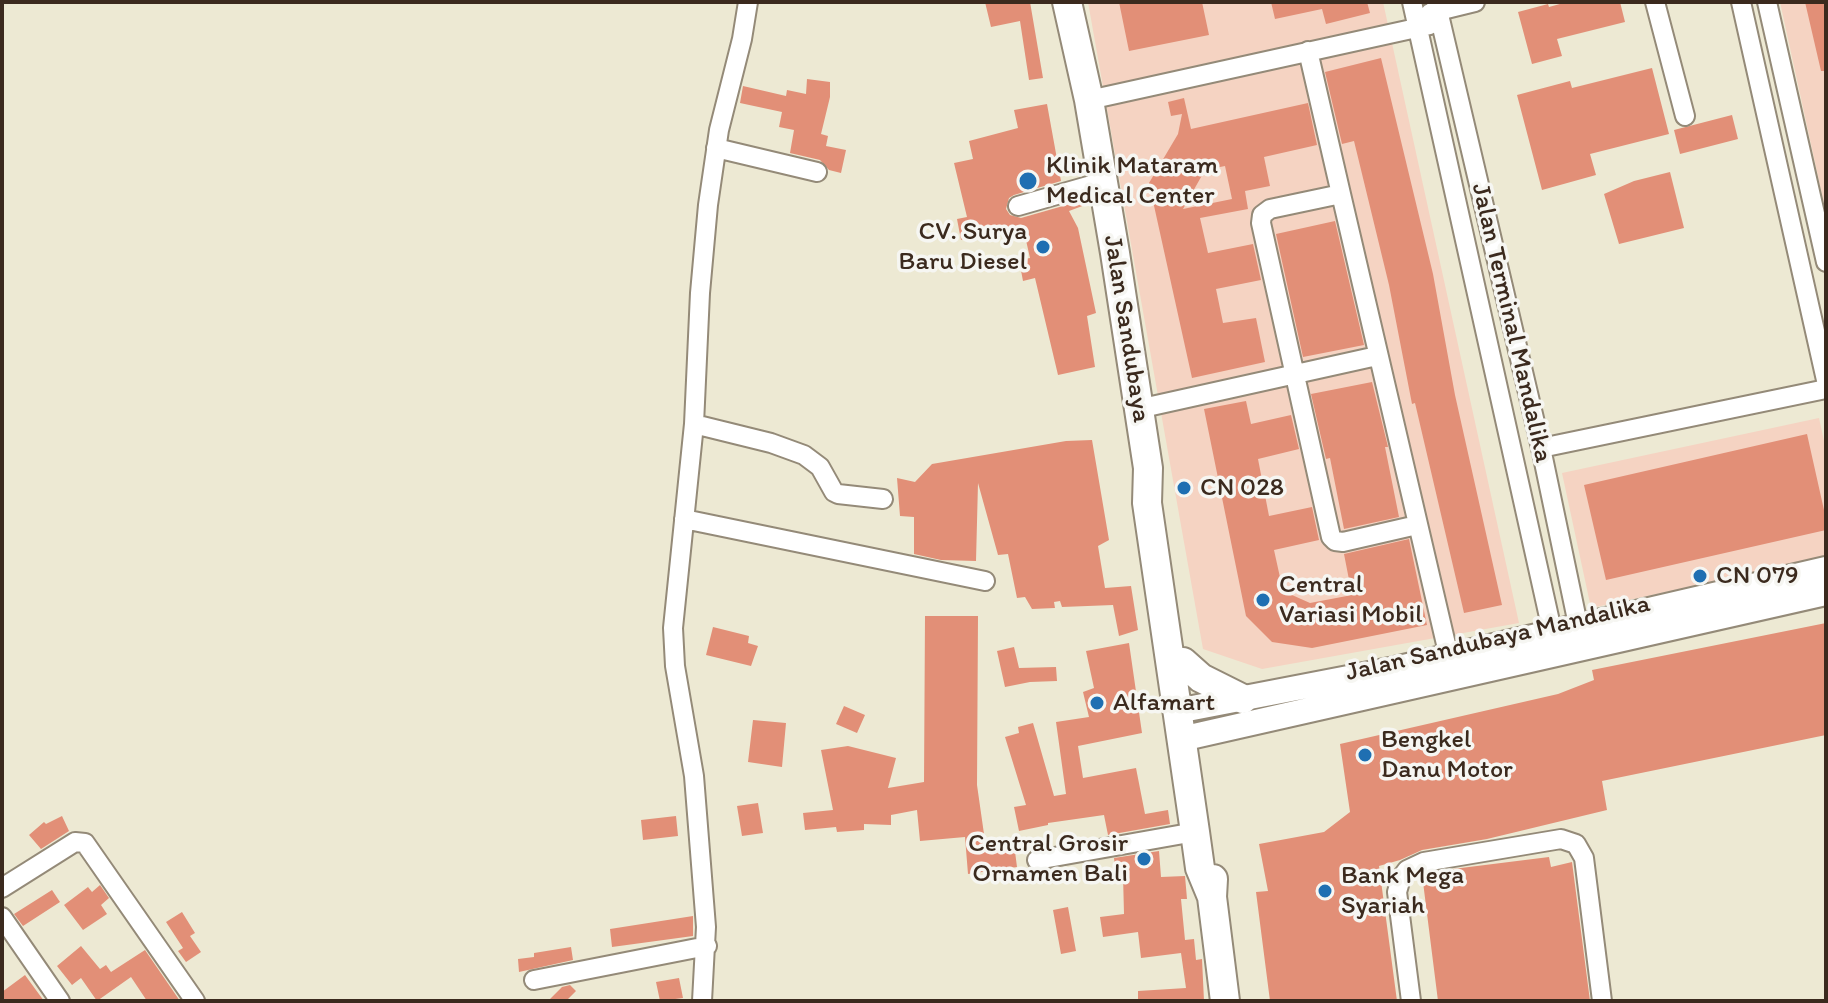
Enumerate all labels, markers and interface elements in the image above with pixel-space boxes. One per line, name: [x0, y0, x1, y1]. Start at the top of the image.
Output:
place label: Klinik Mataram Medical Center: [1046, 150, 1218, 212]
marker: Klinik Mataram Medical Center: [1017, 170, 1039, 192]
street label: Jalan Terminal Mandalika: [1464, 180, 1558, 466]
place label: CV. Surya Baru Diesel: [899, 216, 1027, 278]
street label: Jalan Sandubaya: [1096, 233, 1156, 425]
marker: CV. Surya Baru Diesel: [1034, 238, 1052, 256]
place label: CN 028: [1200, 472, 1284, 504]
marker: CN 028: [1175, 479, 1193, 497]
place label: CN 079: [1716, 560, 1799, 592]
marker: CN 079: [1691, 567, 1709, 585]
place label: Central Variasi Mobil: [1279, 569, 1423, 630]
street label: Jalan Sandubaya Mandalika: [1343, 589, 1653, 689]
marker: Central Variasi Mobil: [1254, 591, 1272, 609]
place label: Alfamart: [1113, 687, 1215, 719]
marker: Alfamart: [1088, 694, 1106, 712]
place label: Bengkel Danu Motor: [1381, 724, 1513, 786]
marker: Bengkel Danu Motor: [1356, 746, 1374, 764]
place label: Central Grosir Ornamen Bali: [968, 828, 1128, 890]
marker: Central Grosir Ornamen Bali: [1135, 850, 1153, 868]
place label: Bank Mega Syariah: [1341, 860, 1464, 922]
marker: Bank Mega Syariah: [1316, 882, 1334, 900]

